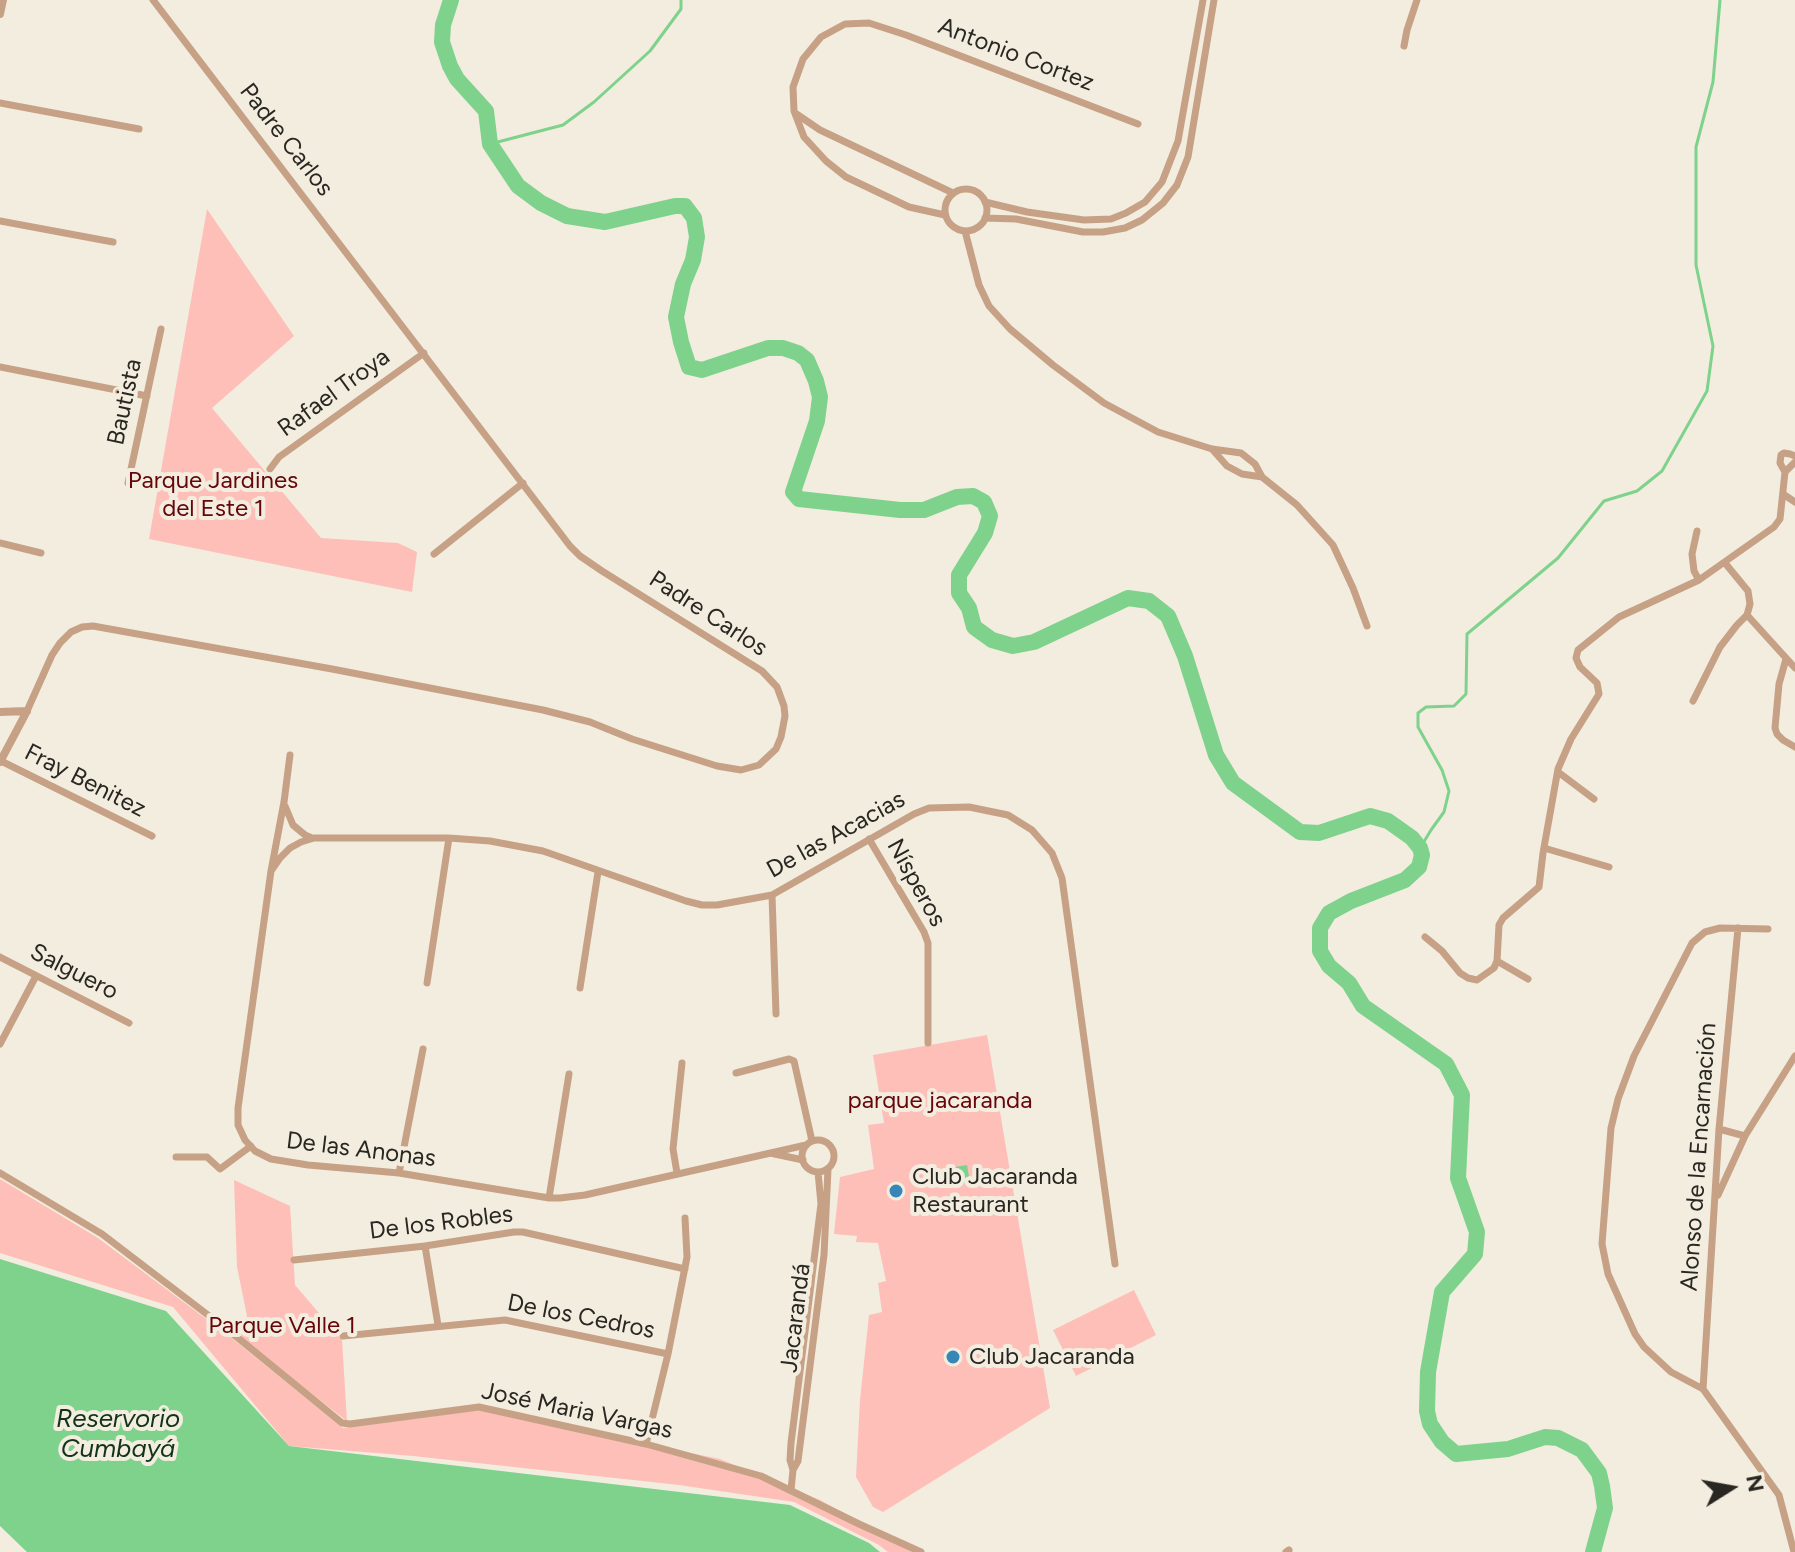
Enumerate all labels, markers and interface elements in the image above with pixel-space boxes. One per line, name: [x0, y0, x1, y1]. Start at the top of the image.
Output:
street label: Antonio Cortez: [934, 12, 1098, 98]
street label: Padre Carlos: [233, 78, 339, 202]
street label: Rafael Troya: [273, 343, 395, 443]
street label: Bautista: [102, 356, 148, 448]
park label: Parque Jardines del Este 1: [128, 467, 298, 523]
street label: Padre Carlos: [643, 565, 773, 663]
street label: Fray Benitez: [20, 738, 150, 824]
street label: De las Acacias: [762, 785, 910, 885]
street label: Nísperos: [880, 834, 952, 932]
street label: Salguero: [25, 938, 123, 1006]
street label: Alonso de la Encarnación: [1675, 1022, 1723, 1292]
park label: parque jacaranda: [848, 1087, 1032, 1115]
street label: De las Anonas: [285, 1127, 437, 1173]
place label: Club Jacaranda Restaurant: [912, 1163, 1078, 1219]
marker: Club Jacaranda Restaurant: [887, 1182, 905, 1200]
street label: De los Robles: [368, 1200, 514, 1246]
street label: Jacarandá: [775, 1262, 817, 1374]
street label: De los Cedros: [505, 1289, 657, 1345]
park label: Parque Valle 1: [208, 1312, 356, 1340]
place label: Club Jacaranda: [969, 1343, 1135, 1371]
marker: Club Jacaranda: [944, 1348, 962, 1366]
street label: José Maria Vargas: [479, 1377, 675, 1445]
water label: Reservorio Cumbayá: [56, 1403, 180, 1464]
north arrow: [1691, 1448, 1771, 1528]
text: N: [1740, 1472, 1770, 1494]

